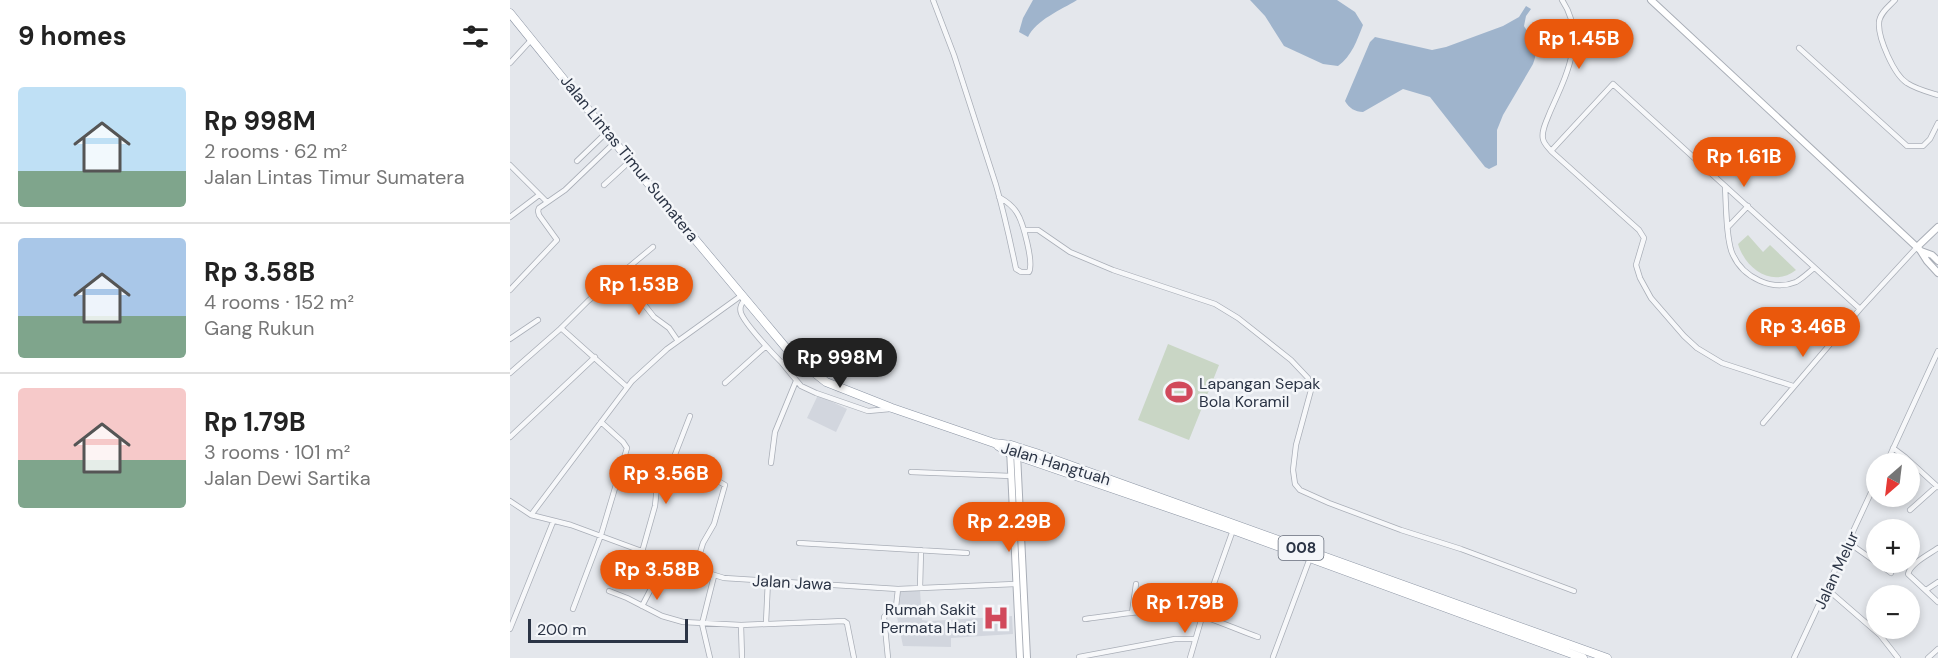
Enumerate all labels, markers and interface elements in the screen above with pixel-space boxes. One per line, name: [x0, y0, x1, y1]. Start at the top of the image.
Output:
text: 9 homes: [18, 19, 127, 53]
pin: Rp 1.45B: [1517, 19, 1641, 70]
icon: filters: [459, 20, 492, 53]
text: Rp 1.45B: [1539, 25, 1619, 51]
street label: Jalan Lintas Timur Sumatera: [556, 71, 703, 246]
text: Rp 998M: [204, 104, 316, 138]
icon: home: [66, 111, 138, 183]
pin: Rp 1.61B: [1682, 137, 1806, 188]
text: 2 rooms · 62 m²: [204, 138, 347, 164]
text: Rp 1.61B: [1707, 143, 1781, 169]
text: Jalan Lintas Timur Sumatera: [204, 164, 465, 190]
text: Rp 3.58B: [204, 255, 315, 289]
icon: home: [66, 262, 138, 334]
pin: Rp 1.53B: [577, 265, 701, 316]
text: Rp 1.53B: [599, 271, 679, 297]
text: 4 rooms · 152 m²: [204, 289, 354, 315]
pin: Rp 3.46B: [1741, 307, 1865, 358]
text: Rp 3.46B: [1760, 313, 1846, 339]
text: Gang Rukun: [204, 315, 314, 341]
pin: Rp 998M: [785, 338, 895, 389]
text: Rp 998M: [797, 344, 883, 370]
place label: Lapangan Sepak Bola Koramil: [1199, 373, 1320, 412]
sports icon: Lapangan Sepak Bola Koramil: [1164, 377, 1194, 407]
text: Rp 1.79B: [204, 405, 306, 439]
icon: home: [66, 412, 138, 484]
street label: Jalan Hangtuah: [999, 437, 1113, 490]
text: 3 rooms · 101 m²: [204, 439, 350, 465]
north arrow: [1866, 453, 1920, 507]
map controls: [1866, 453, 1920, 639]
pin: Rp 3.56B: [604, 454, 728, 505]
text: Rp 3.56B: [623, 460, 709, 486]
text: Jalan Dewi Sartika: [204, 465, 371, 491]
pin: Rp 2.29B: [947, 502, 1071, 553]
text: Rp 2.29B: [967, 508, 1051, 534]
button: +: [1866, 519, 1920, 573]
street label: Jalan Melur: [1809, 528, 1864, 613]
road number: 008: [1278, 536, 1324, 560]
pin: Rp 3.58B: [595, 550, 719, 601]
text: Rp 3.58B: [614, 556, 700, 582]
street label: Jalan Jawa: [752, 570, 832, 595]
pin: Rp 1.79B: [1123, 583, 1247, 634]
button: −: [1866, 585, 1920, 639]
text: Rp 1.79B: [1146, 589, 1224, 615]
place label: Rumah Sakit Permata Hati: [881, 599, 976, 638]
hospital icon: Rumah Sakit Permata Hati: [981, 603, 1011, 633]
scale bar: [528, 616, 688, 644]
text: 200 m: [537, 619, 586, 640]

